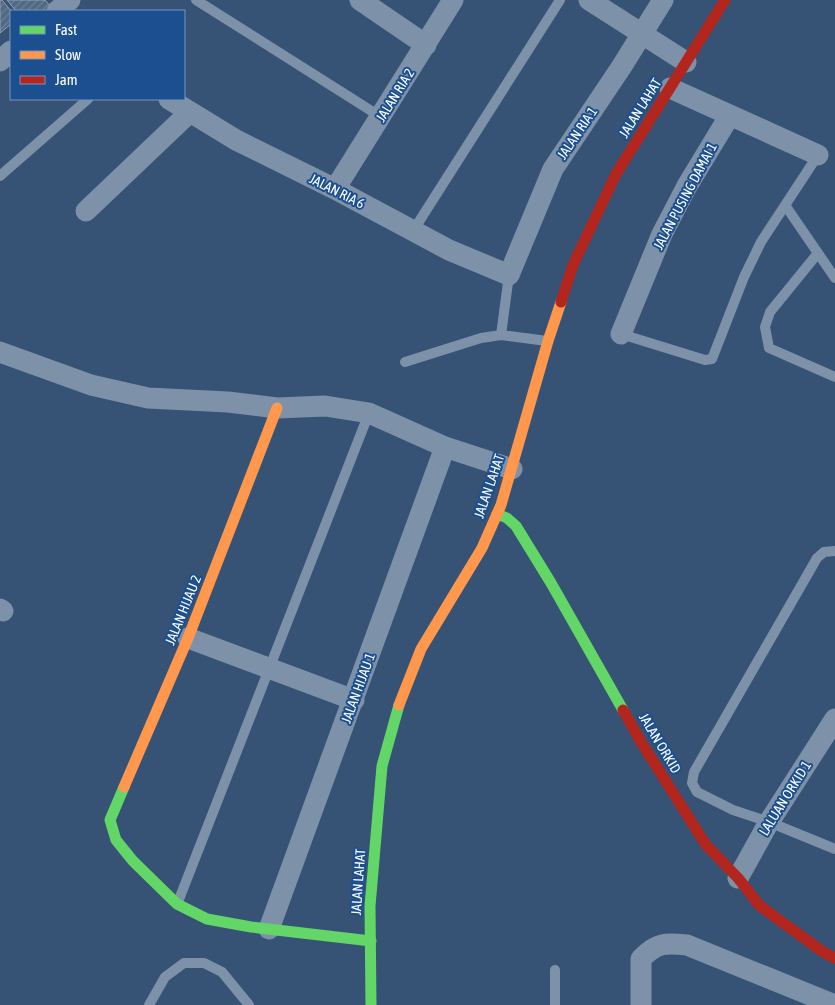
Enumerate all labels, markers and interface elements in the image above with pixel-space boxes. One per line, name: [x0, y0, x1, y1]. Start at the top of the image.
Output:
legend: [10, 10, 185, 100]
text: Fast: [55, 21, 77, 38]
text: Slow: [55, 46, 81, 63]
street label: JALAN RIA 2: [372, 65, 418, 125]
text: Jam: [55, 71, 78, 88]
street label: JALAN LAHAT: [616, 75, 664, 141]
street label: JALAN RIA 1: [554, 104, 600, 162]
street label: JALAN PUSING DAMAI 1: [650, 140, 720, 252]
street label: JALAN RIA 6: [307, 170, 368, 212]
street label: JALAN LAHAT: [471, 452, 507, 520]
street label: JALAN HIJAU 2: [162, 573, 204, 647]
street label: JALAN HIJAU 1: [338, 651, 378, 725]
street label: JALAN ORKID: [636, 710, 684, 776]
street label: LALUAN ORKID 1: [756, 758, 814, 838]
street label: JALAN LAHAT: [348, 848, 368, 916]

